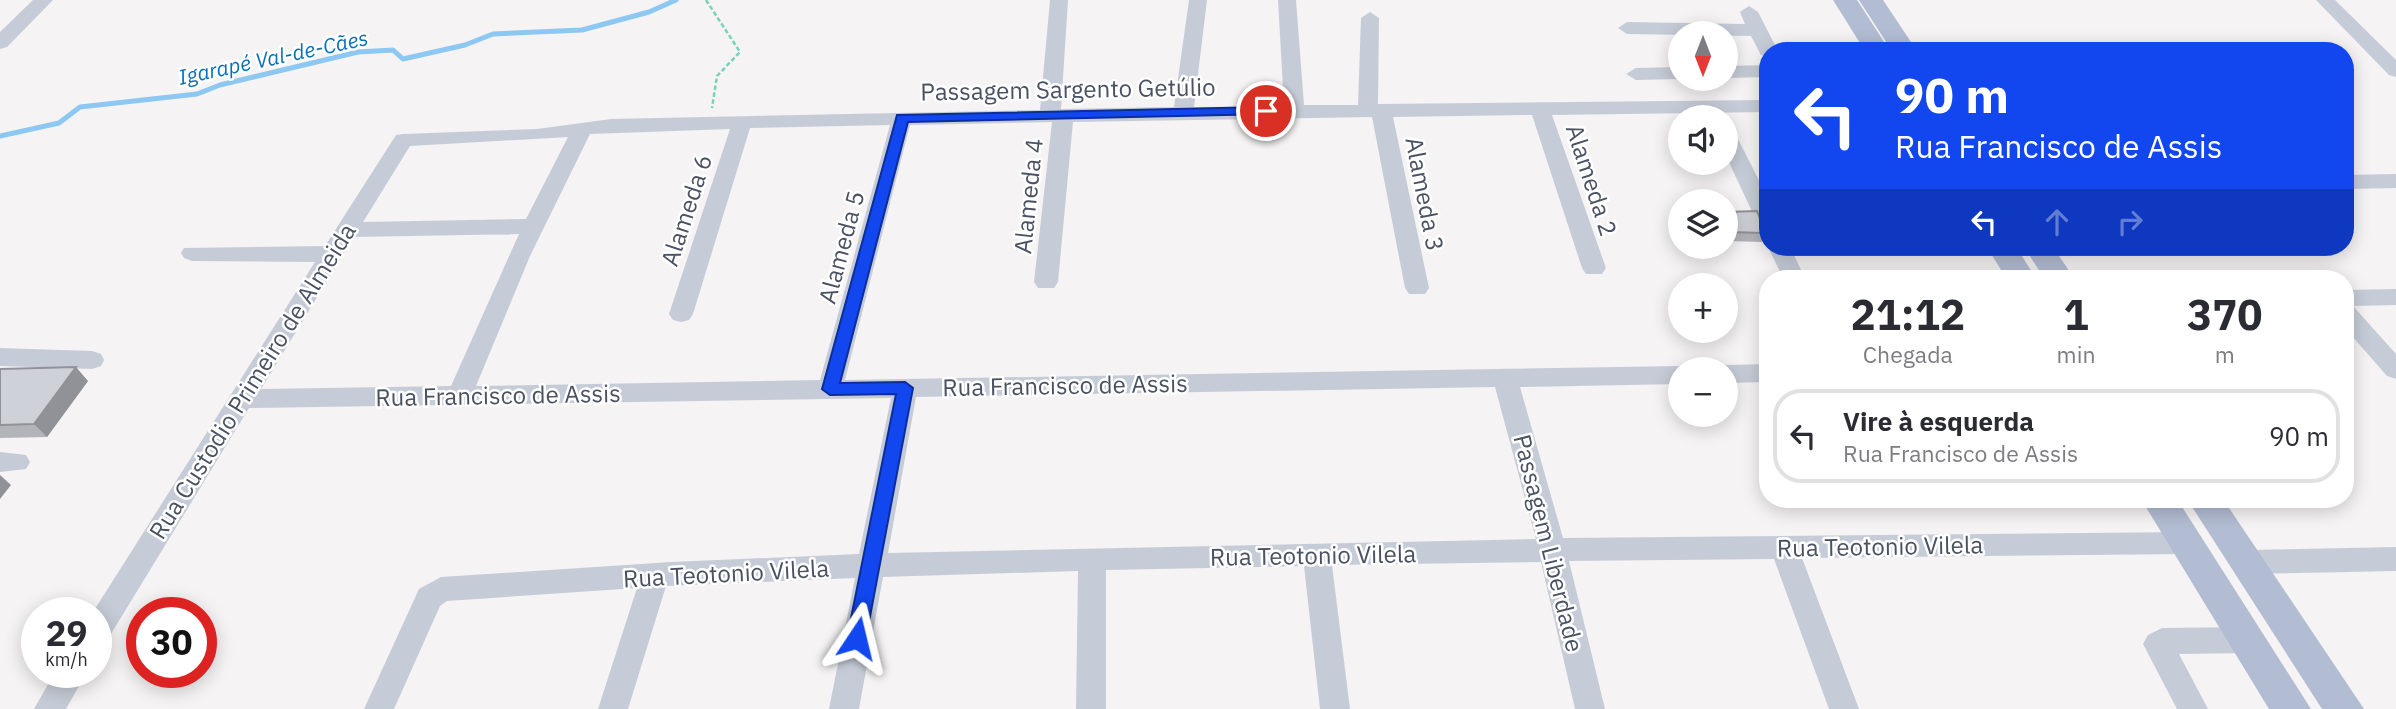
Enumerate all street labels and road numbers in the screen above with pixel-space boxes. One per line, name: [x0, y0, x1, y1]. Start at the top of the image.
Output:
street label: Passagem Sargento Getúlio: [920, 70, 1216, 108]
street label: Alameda 2: [1559, 120, 1625, 240]
street label: Alameda 3: [1398, 134, 1452, 254]
street label: Alameda 4: [1006, 137, 1050, 255]
street label: Alameda 6: [653, 150, 719, 270]
street label: Alameda 5: [811, 187, 871, 307]
street label: Rua Custodio Primeiro de Almeida: [141, 217, 363, 545]
street label: Rua Francisco de Assis: [942, 367, 1188, 403]
street label: Rua Francisco de Assis: [375, 377, 621, 413]
street label: Passagem Liberdade: [1506, 431, 1592, 655]
street label: Rua Teotonio Vilela: [1777, 528, 1984, 564]
street label: Rua Teotonio Vilela: [1210, 537, 1417, 573]
street label: Rua Teotonio Vilela: [622, 552, 830, 594]

